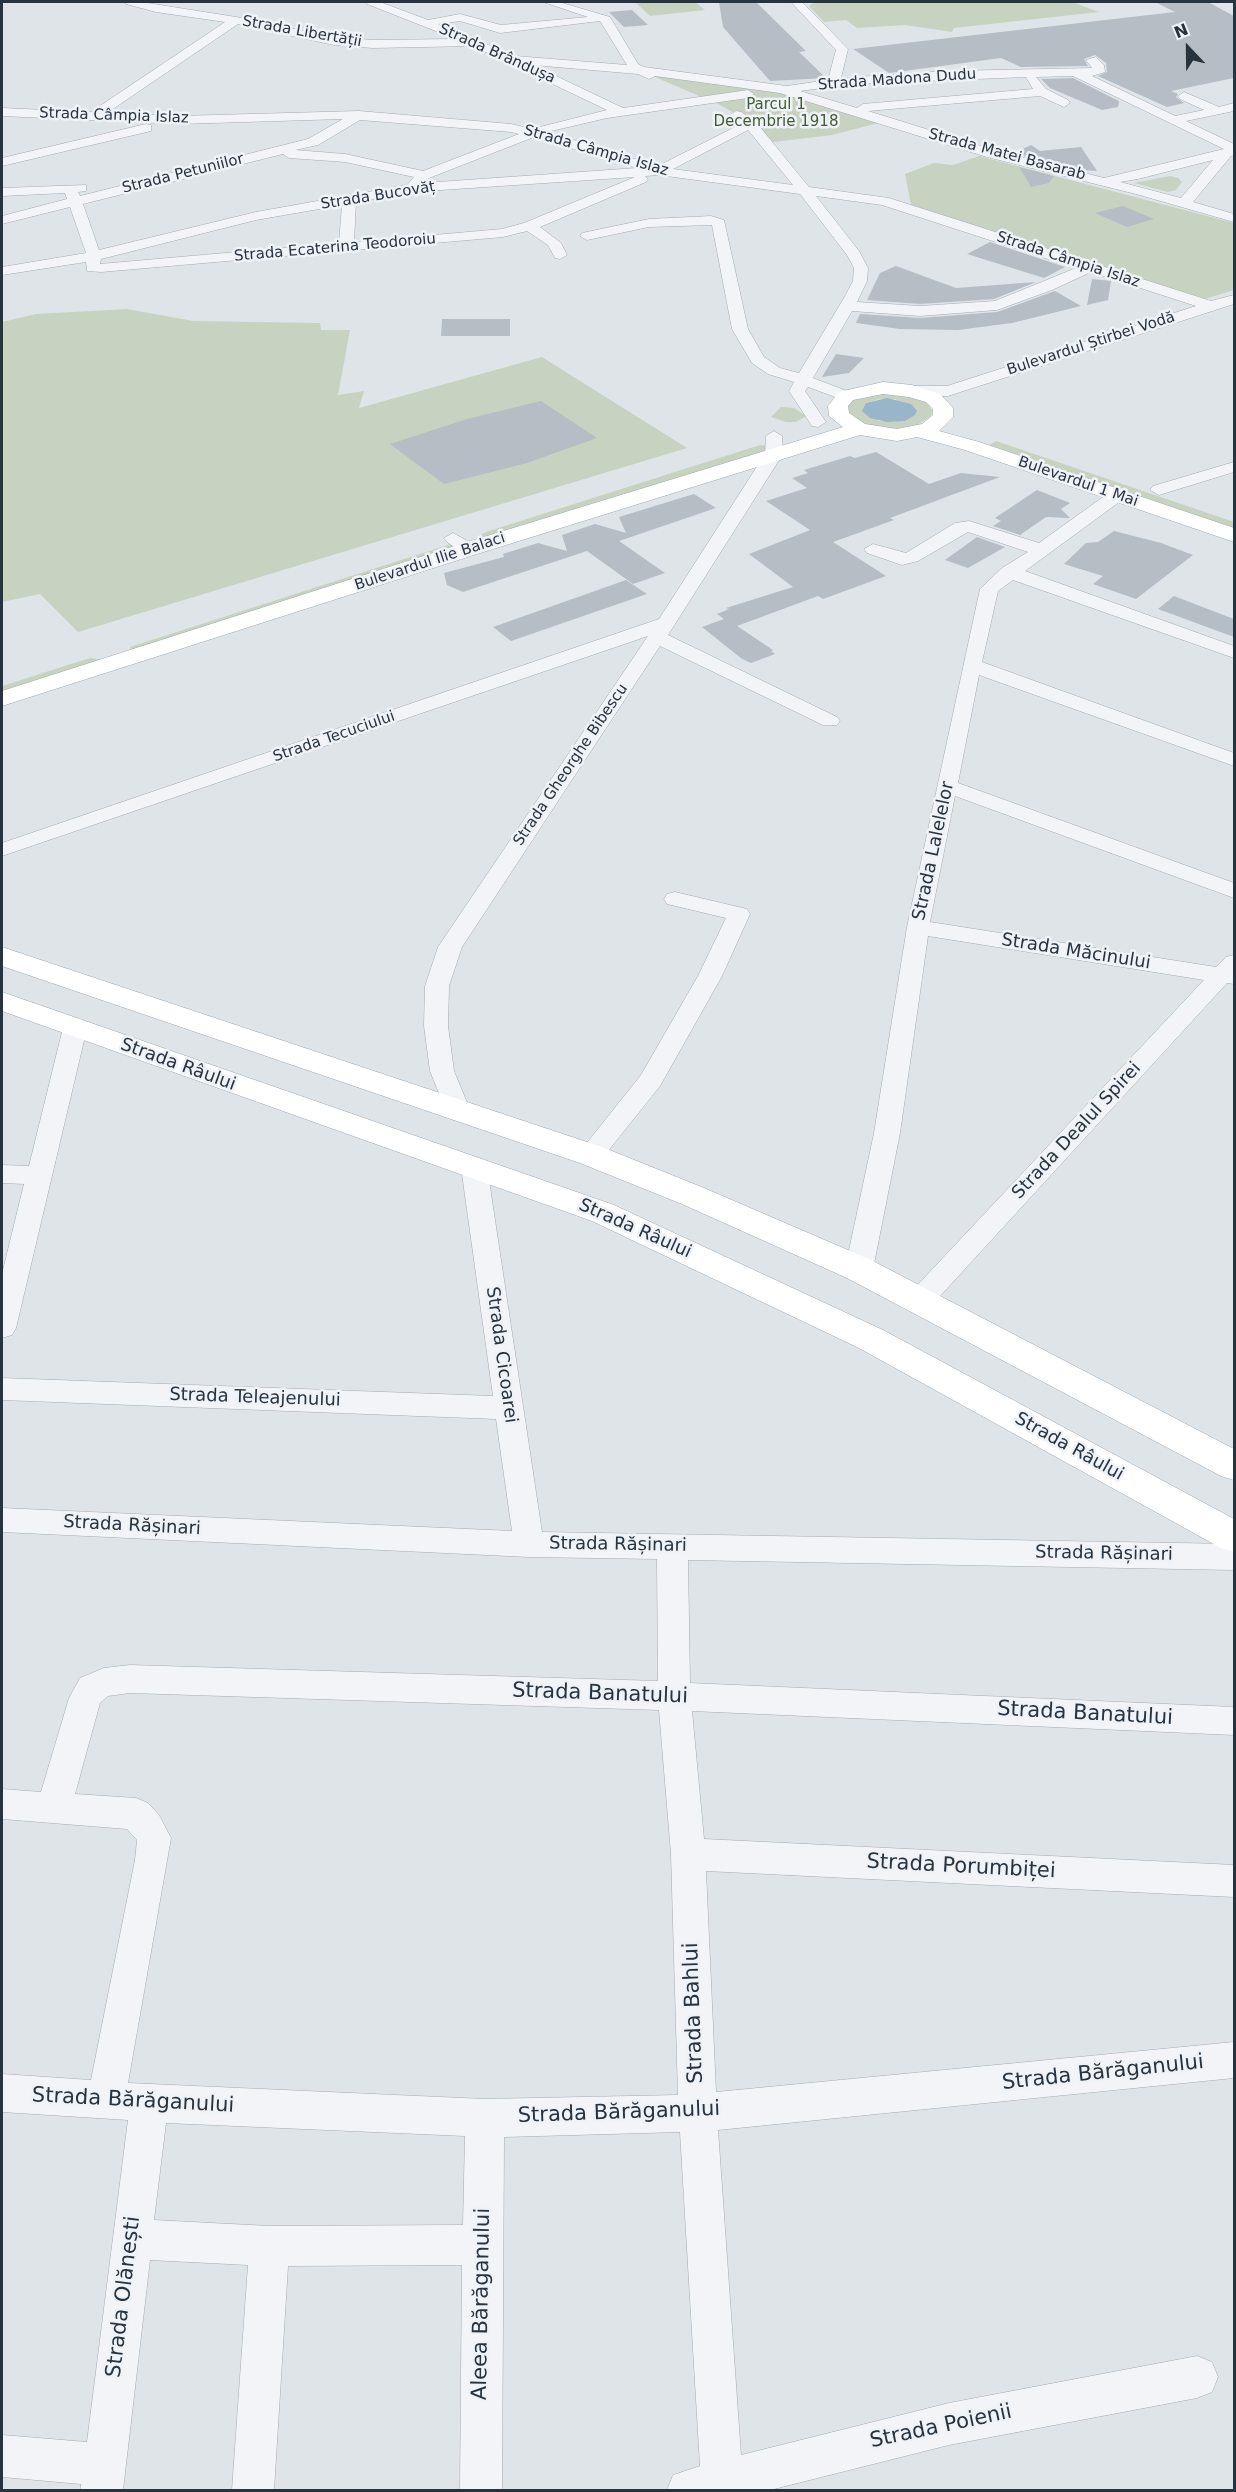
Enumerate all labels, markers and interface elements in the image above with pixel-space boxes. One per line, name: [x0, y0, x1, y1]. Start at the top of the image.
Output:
street label: Strada Libertății: [241, 13, 363, 51]
north arrow: [1158, 18, 1218, 78]
street label: Strada Brândușa: [436, 20, 558, 88]
text: N: [1171, 20, 1191, 42]
street label: Strada Madona Dudu: [817, 65, 977, 95]
park label: Parcul 1 Decembrie 1918: [714, 96, 838, 131]
street label: Strada Câmpia Islaz: [39, 104, 189, 128]
street label: Strada Câmpia Islaz: [522, 122, 670, 180]
street label: Strada Matei Basarab: [927, 125, 1087, 185]
street label: Strada Petuniilor: [120, 150, 246, 198]
street label: Strada Bucovăț: [320, 178, 436, 214]
street label: Strada Câmpia Islaz: [994, 228, 1142, 292]
street label: Strada Ecaterina Teodoroiu: [233, 230, 437, 266]
street label: Bulevardul Știrbei Vodă: [1005, 308, 1177, 380]
street label: Bulevardul 1 Mai: [1016, 453, 1140, 511]
street label: Bulevardul Ilie Balaci: [352, 529, 508, 595]
street label: Strada Gheorghe Bibescu: [510, 681, 632, 849]
street label: Strada Tecuciului: [271, 708, 397, 766]
street label: Strada Lalelelor: [909, 779, 959, 923]
street label: Strada Măcinului: [1000, 930, 1152, 974]
street label: Strada Râului: [117, 1034, 239, 1096]
street label: Strada Dealul Spirei: [1008, 1058, 1146, 1204]
street label: Strada Râului: [575, 1195, 695, 1263]
street label: Strada Cicoarei: [481, 1285, 521, 1425]
street label: Strada Teleajenului: [169, 1384, 341, 1412]
street label: Strada Râului: [1011, 1408, 1127, 1486]
street label: Strada Rășinari: [63, 1512, 201, 1540]
street label: Strada Rășinari: [549, 1533, 687, 1557]
street label: Strada Rășinari: [1035, 1542, 1173, 1566]
street label: Strada Banatului: [512, 1678, 688, 1710]
street label: Strada Banatului: [997, 1697, 1173, 1731]
street label: Strada Porumbiței: [866, 1849, 1056, 1885]
street label: Strada Bahlui: [679, 1942, 709, 2084]
street label: Strada Bărăganului: [1001, 2050, 1205, 2096]
street label: Strada Bărăganului: [31, 2083, 235, 2119]
street label: Strada Bărăganului: [517, 2097, 721, 2129]
street label: Aleea Bărăganului: [468, 2208, 496, 2400]
street label: Strada Olănești: [102, 2215, 146, 2379]
street label: Strada Poienii: [868, 2400, 1014, 2454]

